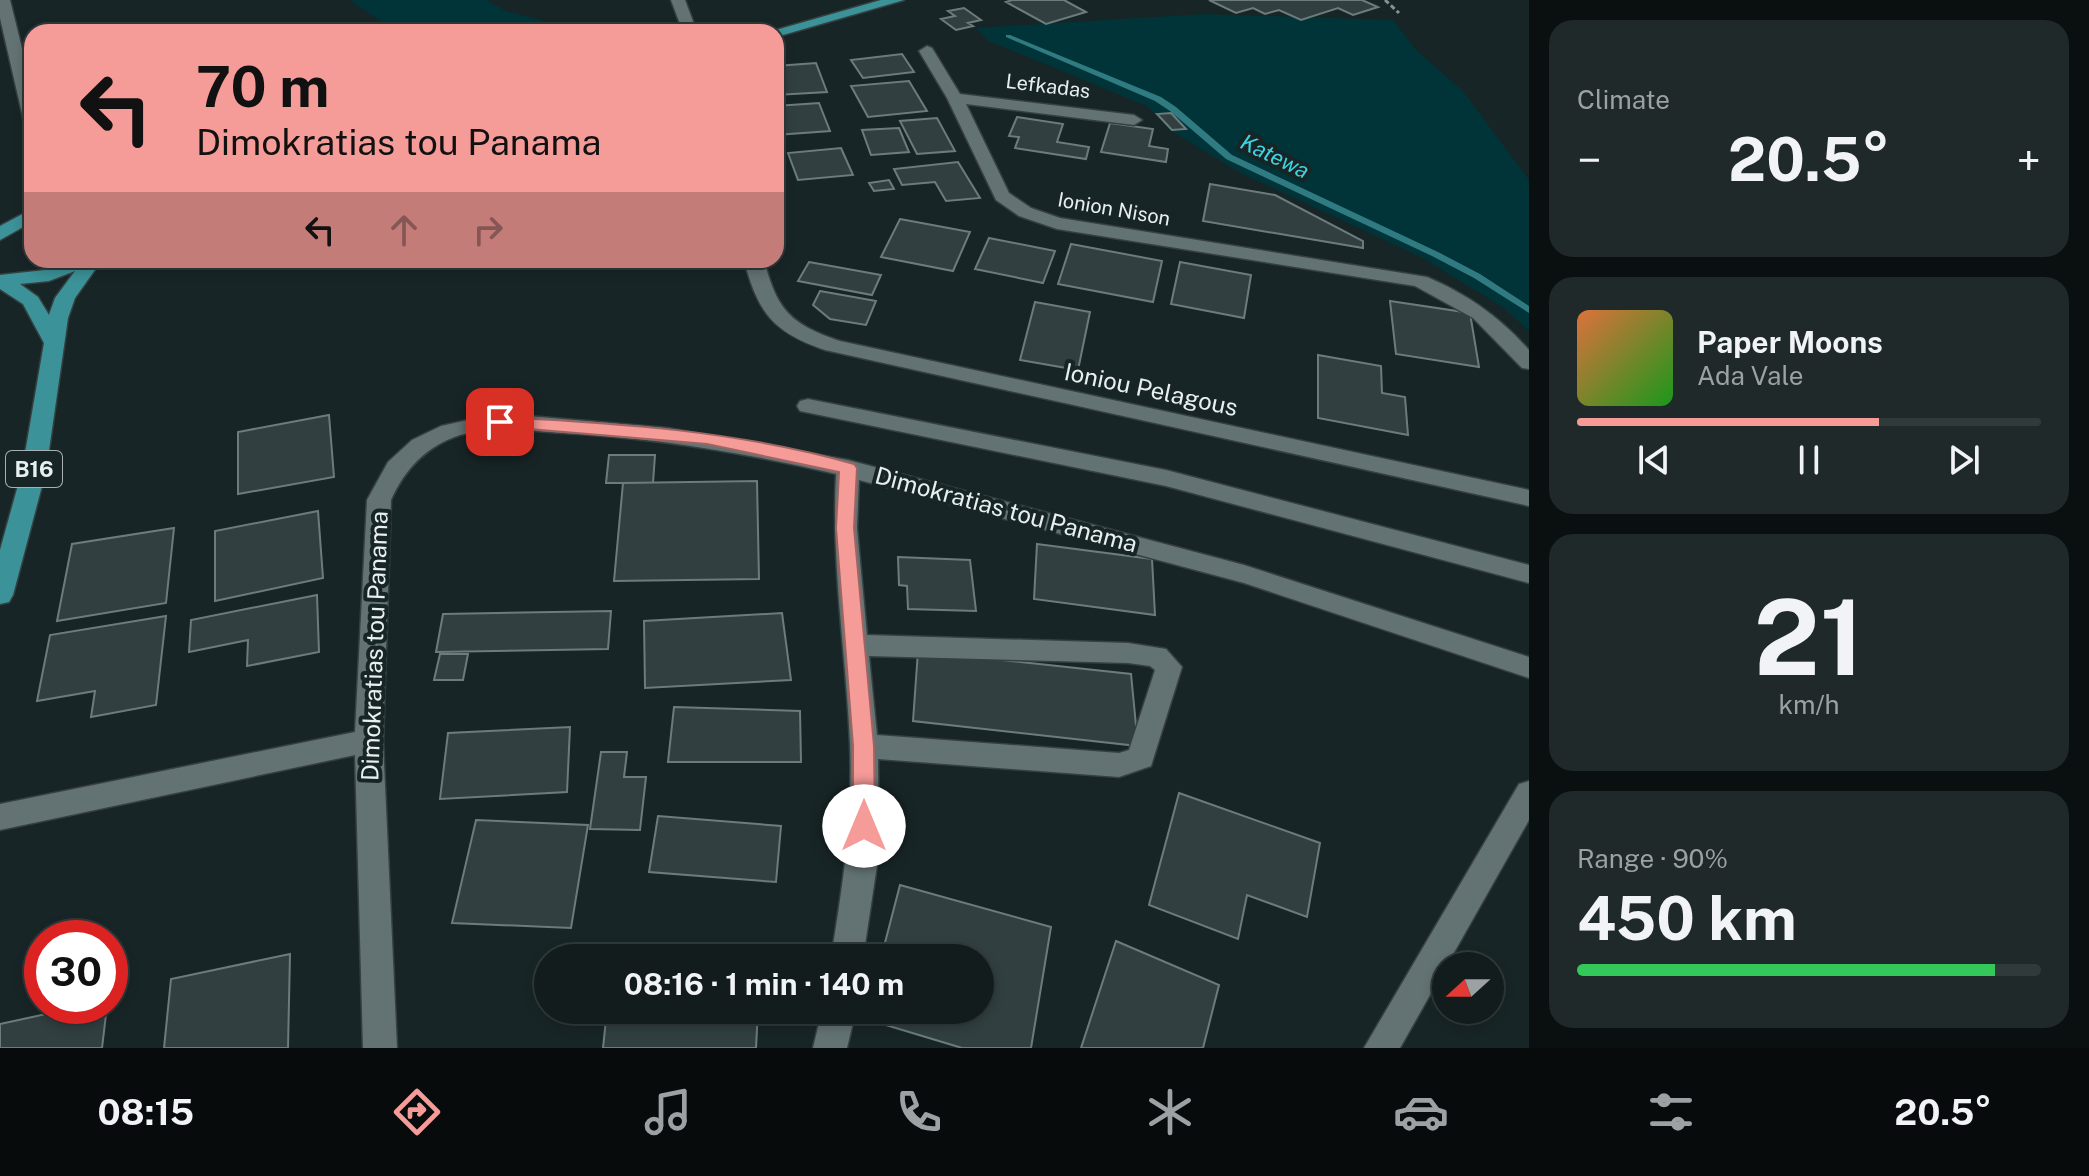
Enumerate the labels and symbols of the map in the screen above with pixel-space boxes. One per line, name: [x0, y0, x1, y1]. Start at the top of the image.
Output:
street label: Lefkadas: [1004, 69, 1092, 103]
water label: Katewa: [1236, 128, 1314, 184]
street label: Ionion Nison: [1056, 187, 1172, 231]
street label: Ioniou Pelagous: [1062, 357, 1240, 421]
pin: [466, 388, 534, 456]
road number: B16: [6, 451, 62, 487]
street label: Dimokratias tou Panama: [872, 461, 1140, 558]
street label: Dimokratias tou Panama: [355, 510, 393, 782]
position arrow: [822, 784, 906, 868]
speed limit sign: 30: [24, 920, 128, 1024]
north arrow: [1432, 952, 1504, 1024]

